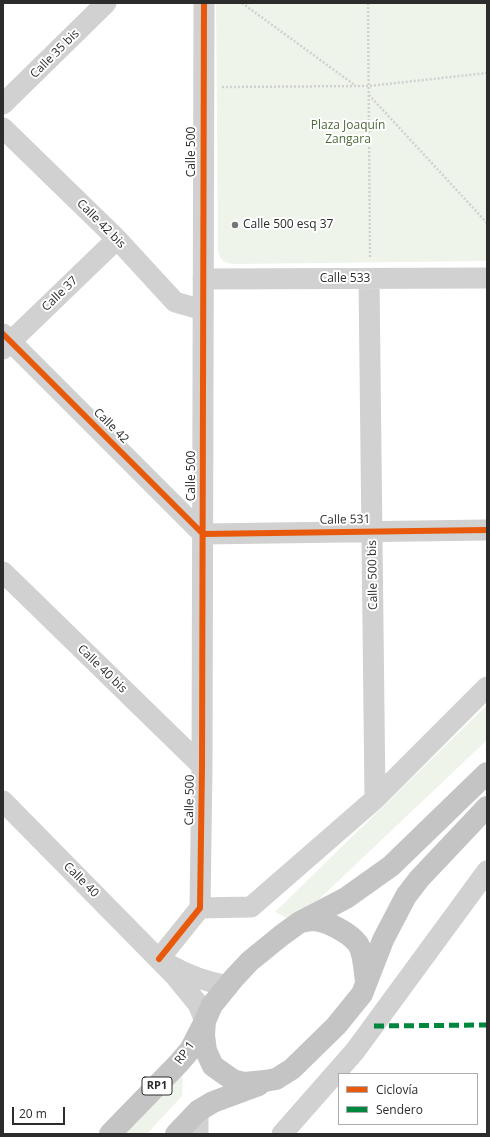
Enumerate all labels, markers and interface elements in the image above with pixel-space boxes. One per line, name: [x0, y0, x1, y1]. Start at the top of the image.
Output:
street label: Calle 35 bis: [28, 27, 82, 81]
park label: Plaza Joaquín Zangara: [311, 119, 385, 147]
street label: Calle 500: [185, 127, 199, 177]
street label: Calle 42 bis: [74, 197, 128, 251]
place label: Calle 500 esq 37: [243, 218, 333, 232]
marker: Calle 500 esq 37: [230, 220, 240, 230]
street label: Calle 533: [320, 272, 370, 286]
street label: Calle 37: [39, 274, 81, 314]
street label: Calle 42: [90, 405, 132, 447]
street label: Calle 500: [185, 451, 199, 501]
street label: Calle 531: [320, 512, 370, 528]
street label: Calle 500 bis: [365, 540, 381, 610]
street label: Calle 40 bis: [74, 642, 130, 696]
street label: Calle 500: [182, 775, 198, 825]
street label: Calle 40: [60, 859, 102, 901]
street label: RP 1: [172, 1039, 198, 1067]
legend: [338, 1073, 478, 1125]
road number: RP1: [142, 1077, 172, 1095]
text: Ciclovía: [376, 1081, 418, 1098]
scale bar: [14, 1099, 67, 1125]
text: Sendero: [376, 1101, 423, 1118]
text: 20 m: [19, 1105, 47, 1122]

